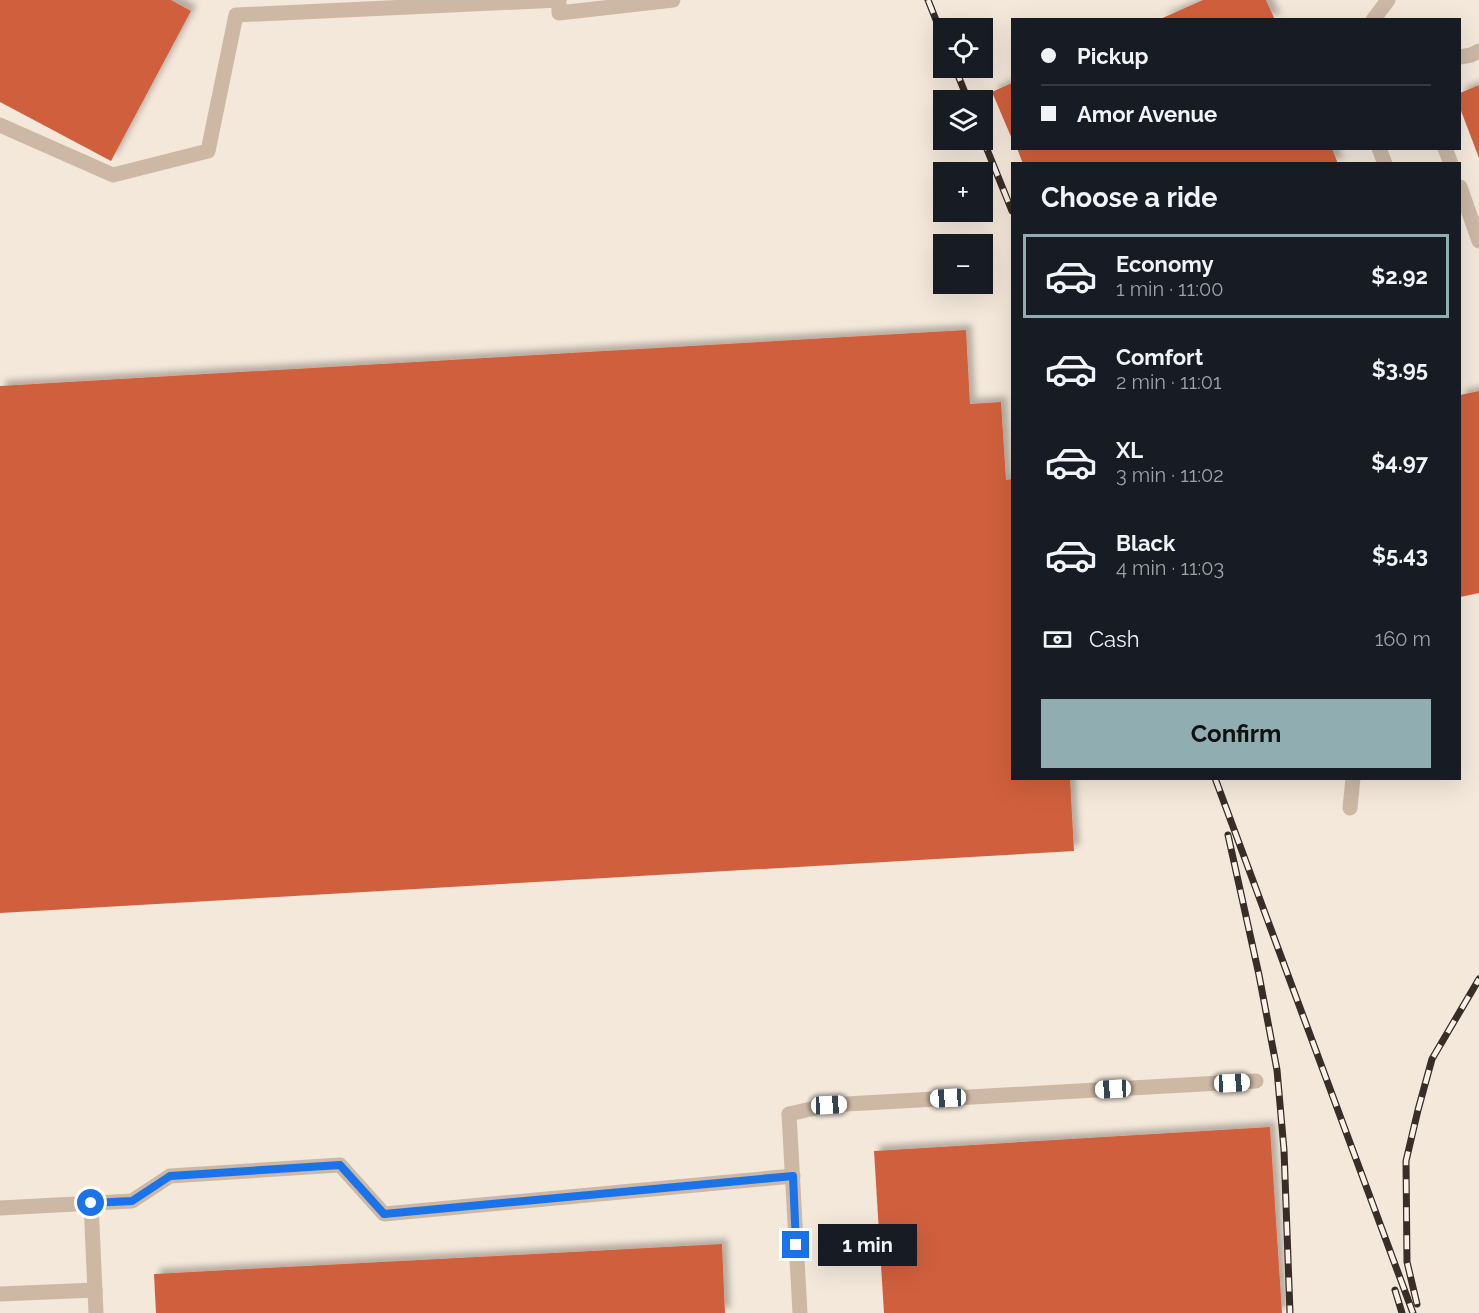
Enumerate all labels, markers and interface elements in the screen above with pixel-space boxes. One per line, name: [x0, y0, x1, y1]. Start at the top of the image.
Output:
map controls: [933, 18, 993, 294]
button: locate: [933, 18, 993, 78]
text: Pickup: [1077, 43, 1149, 69]
button: layers: [933, 90, 993, 150]
text: Amor Avenue: [1077, 101, 1217, 127]
button: +: [933, 162, 993, 222]
text: Choose a ride: [1041, 182, 1217, 213]
button: −: [933, 234, 993, 294]
icon: car: [1044, 249, 1098, 303]
text: Economy: [1116, 251, 1214, 277]
text: $2.92: [1371, 263, 1428, 289]
text: 1 min · 11:00: [1116, 277, 1223, 301]
icon: car: [1044, 342, 1098, 396]
text: Comfort: [1116, 344, 1203, 370]
text: $3.95: [1372, 356, 1428, 382]
text: 2 min · 11:01: [1116, 370, 1222, 394]
icon: car: [1044, 435, 1098, 489]
text: XL: [1116, 437, 1143, 463]
text: $4.97: [1371, 449, 1428, 475]
text: 3 min · 11:02: [1116, 463, 1224, 487]
icon: car: [1044, 528, 1098, 582]
text: Black: [1116, 530, 1175, 556]
text: $5.43: [1372, 542, 1428, 568]
text: 4 min · 11:03: [1116, 556, 1224, 580]
icon: cash: [1041, 623, 1074, 656]
text: Cash: [1089, 626, 1140, 652]
text: 160 m: [1375, 627, 1431, 651]
button: Confirm: [1041, 699, 1431, 768]
car: [1214, 1073, 1250, 1093]
car: [1095, 1079, 1131, 1099]
car: [930, 1088, 966, 1108]
car: [811, 1095, 847, 1115]
route start: [77, 1189, 104, 1216]
callout: 1 min: [817, 1224, 916, 1266]
route end: [782, 1231, 809, 1258]
text: 1 min: [842, 1233, 893, 1257]

